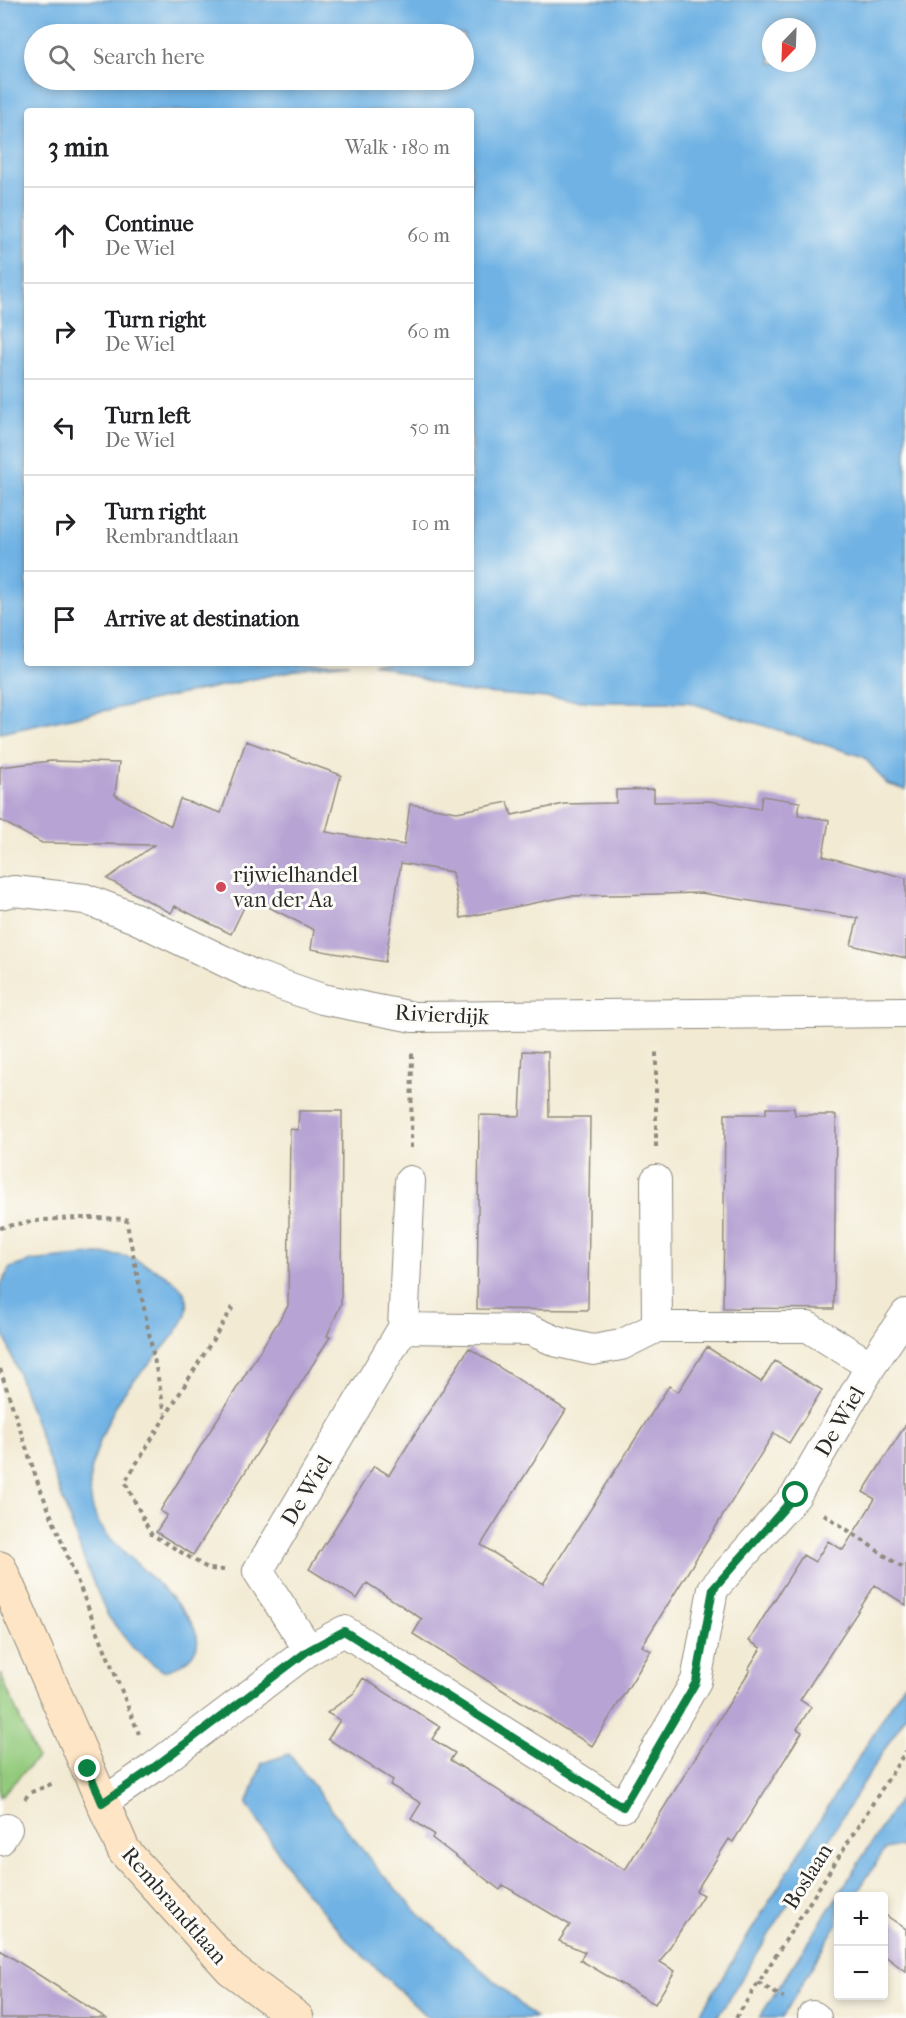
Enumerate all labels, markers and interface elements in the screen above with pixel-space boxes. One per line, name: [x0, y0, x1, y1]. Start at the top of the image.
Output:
north arrow: [762, 18, 816, 72]
search box: [24, 24, 474, 90]
icon: search: [45, 41, 78, 74]
text: Search here: [93, 44, 205, 70]
text: 3 min: [48, 132, 109, 163]
text: Walk · 180 m: [345, 136, 450, 159]
text: Continue: [105, 211, 194, 237]
icon: ahead: [48, 219, 81, 252]
text: 60 m: [407, 224, 450, 247]
text: De Wiel: [105, 237, 175, 260]
text: Turn right: [105, 307, 206, 333]
icon: right: [48, 315, 81, 348]
text: 60 m: [407, 320, 450, 343]
text: De Wiel: [105, 333, 175, 356]
text: Turn left: [105, 403, 191, 429]
icon: left: [48, 411, 81, 444]
text: 50 m: [409, 416, 450, 439]
text: De Wiel: [105, 429, 175, 452]
text: Turn right: [105, 499, 206, 525]
icon: right: [48, 507, 81, 540]
text: 10 m: [411, 512, 450, 535]
text: Rembrandtlaan: [105, 525, 239, 548]
icon: arrive: [48, 603, 81, 636]
text: Arrive at destination: [105, 606, 299, 632]
place label: rijwielhandel van der Aa: [233, 862, 358, 913]
marker: rijwielhandel van der Aa: [214, 880, 228, 894]
street label: Rivierdijk: [394, 1000, 491, 1030]
street label: De Wiel: [809, 1382, 870, 1461]
street label: De Wiel: [276, 1451, 338, 1530]
route start: [782, 1481, 808, 1507]
route end: [74, 1755, 100, 1781]
street label: Boslaan: [778, 1839, 838, 1914]
street label: Rembrandtlaan: [116, 1842, 233, 1970]
map controls: [834, 1892, 888, 2000]
button: +: [834, 1892, 888, 1946]
button: −: [834, 1946, 888, 2000]

